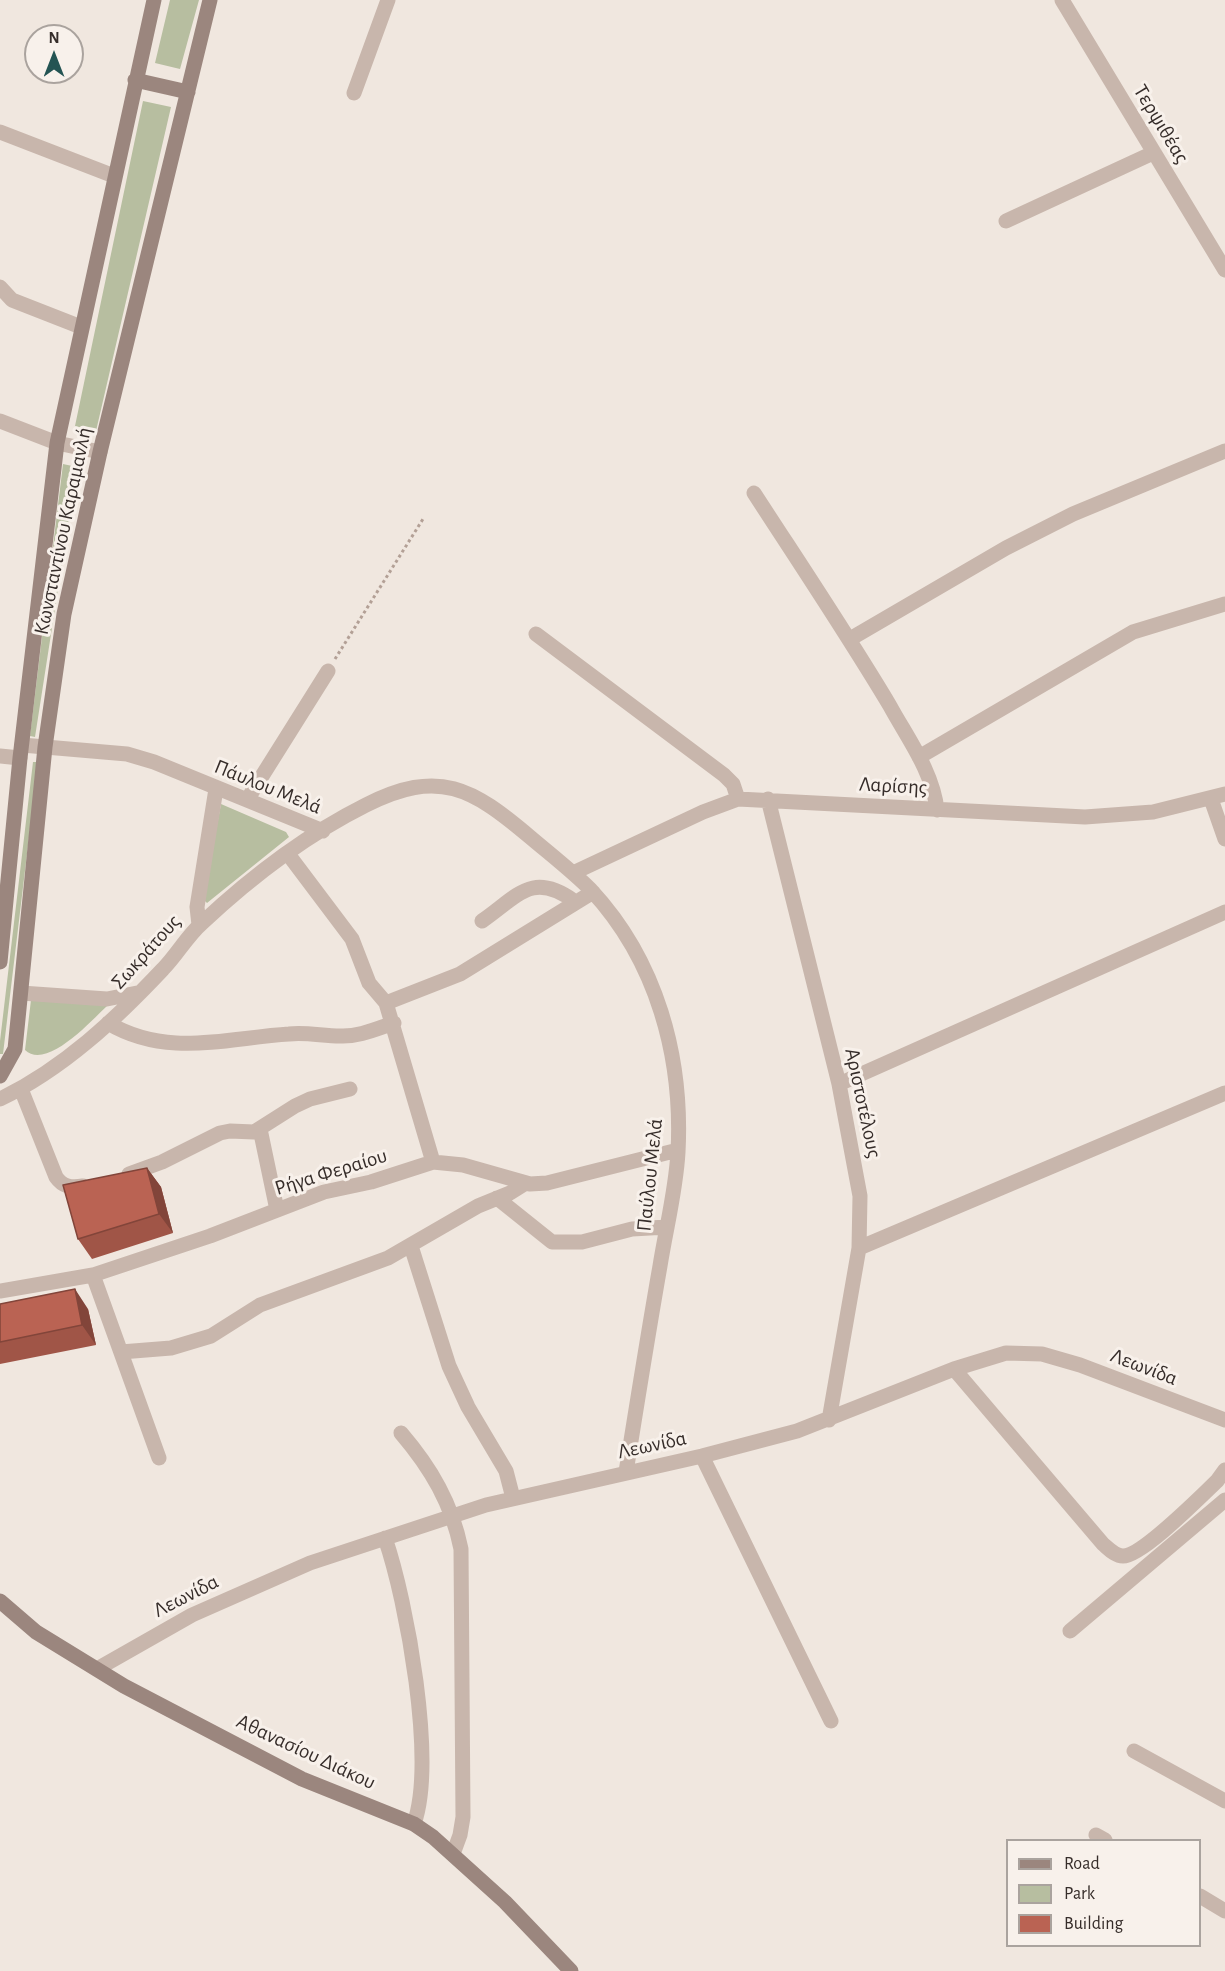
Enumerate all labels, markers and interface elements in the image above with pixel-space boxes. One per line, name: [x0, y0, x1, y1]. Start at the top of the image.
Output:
north arrow: [24, 24, 84, 84]
text: N: [48, 30, 60, 46]
street label: Τερψιθέας: [1128, 80, 1194, 168]
street label: Κωνσταντίνου Καραμανλή: [29, 425, 97, 637]
street label: Πάυλου Μελά: [211, 754, 325, 820]
street label: Λαρίσης: [858, 772, 928, 800]
street label: Σωκράτους: [106, 909, 186, 995]
street label: Αριστοτέλους: [839, 1046, 887, 1160]
street label: Παύλου Μελά: [632, 1117, 668, 1233]
street label: Ρήγα Φεραίου: [272, 1143, 390, 1201]
street label: Λεωνίδα: [1107, 1343, 1181, 1391]
street label: Λεωνίδα: [615, 1425, 689, 1465]
street label: Λεωνίδα: [149, 1569, 223, 1623]
street label: Αθανασίου Διάκου: [232, 1709, 380, 1795]
legend: [1006, 1839, 1201, 1947]
text: Road: [1064, 1855, 1100, 1873]
text: Park: [1064, 1885, 1095, 1903]
text: Building: [1064, 1915, 1123, 1933]

